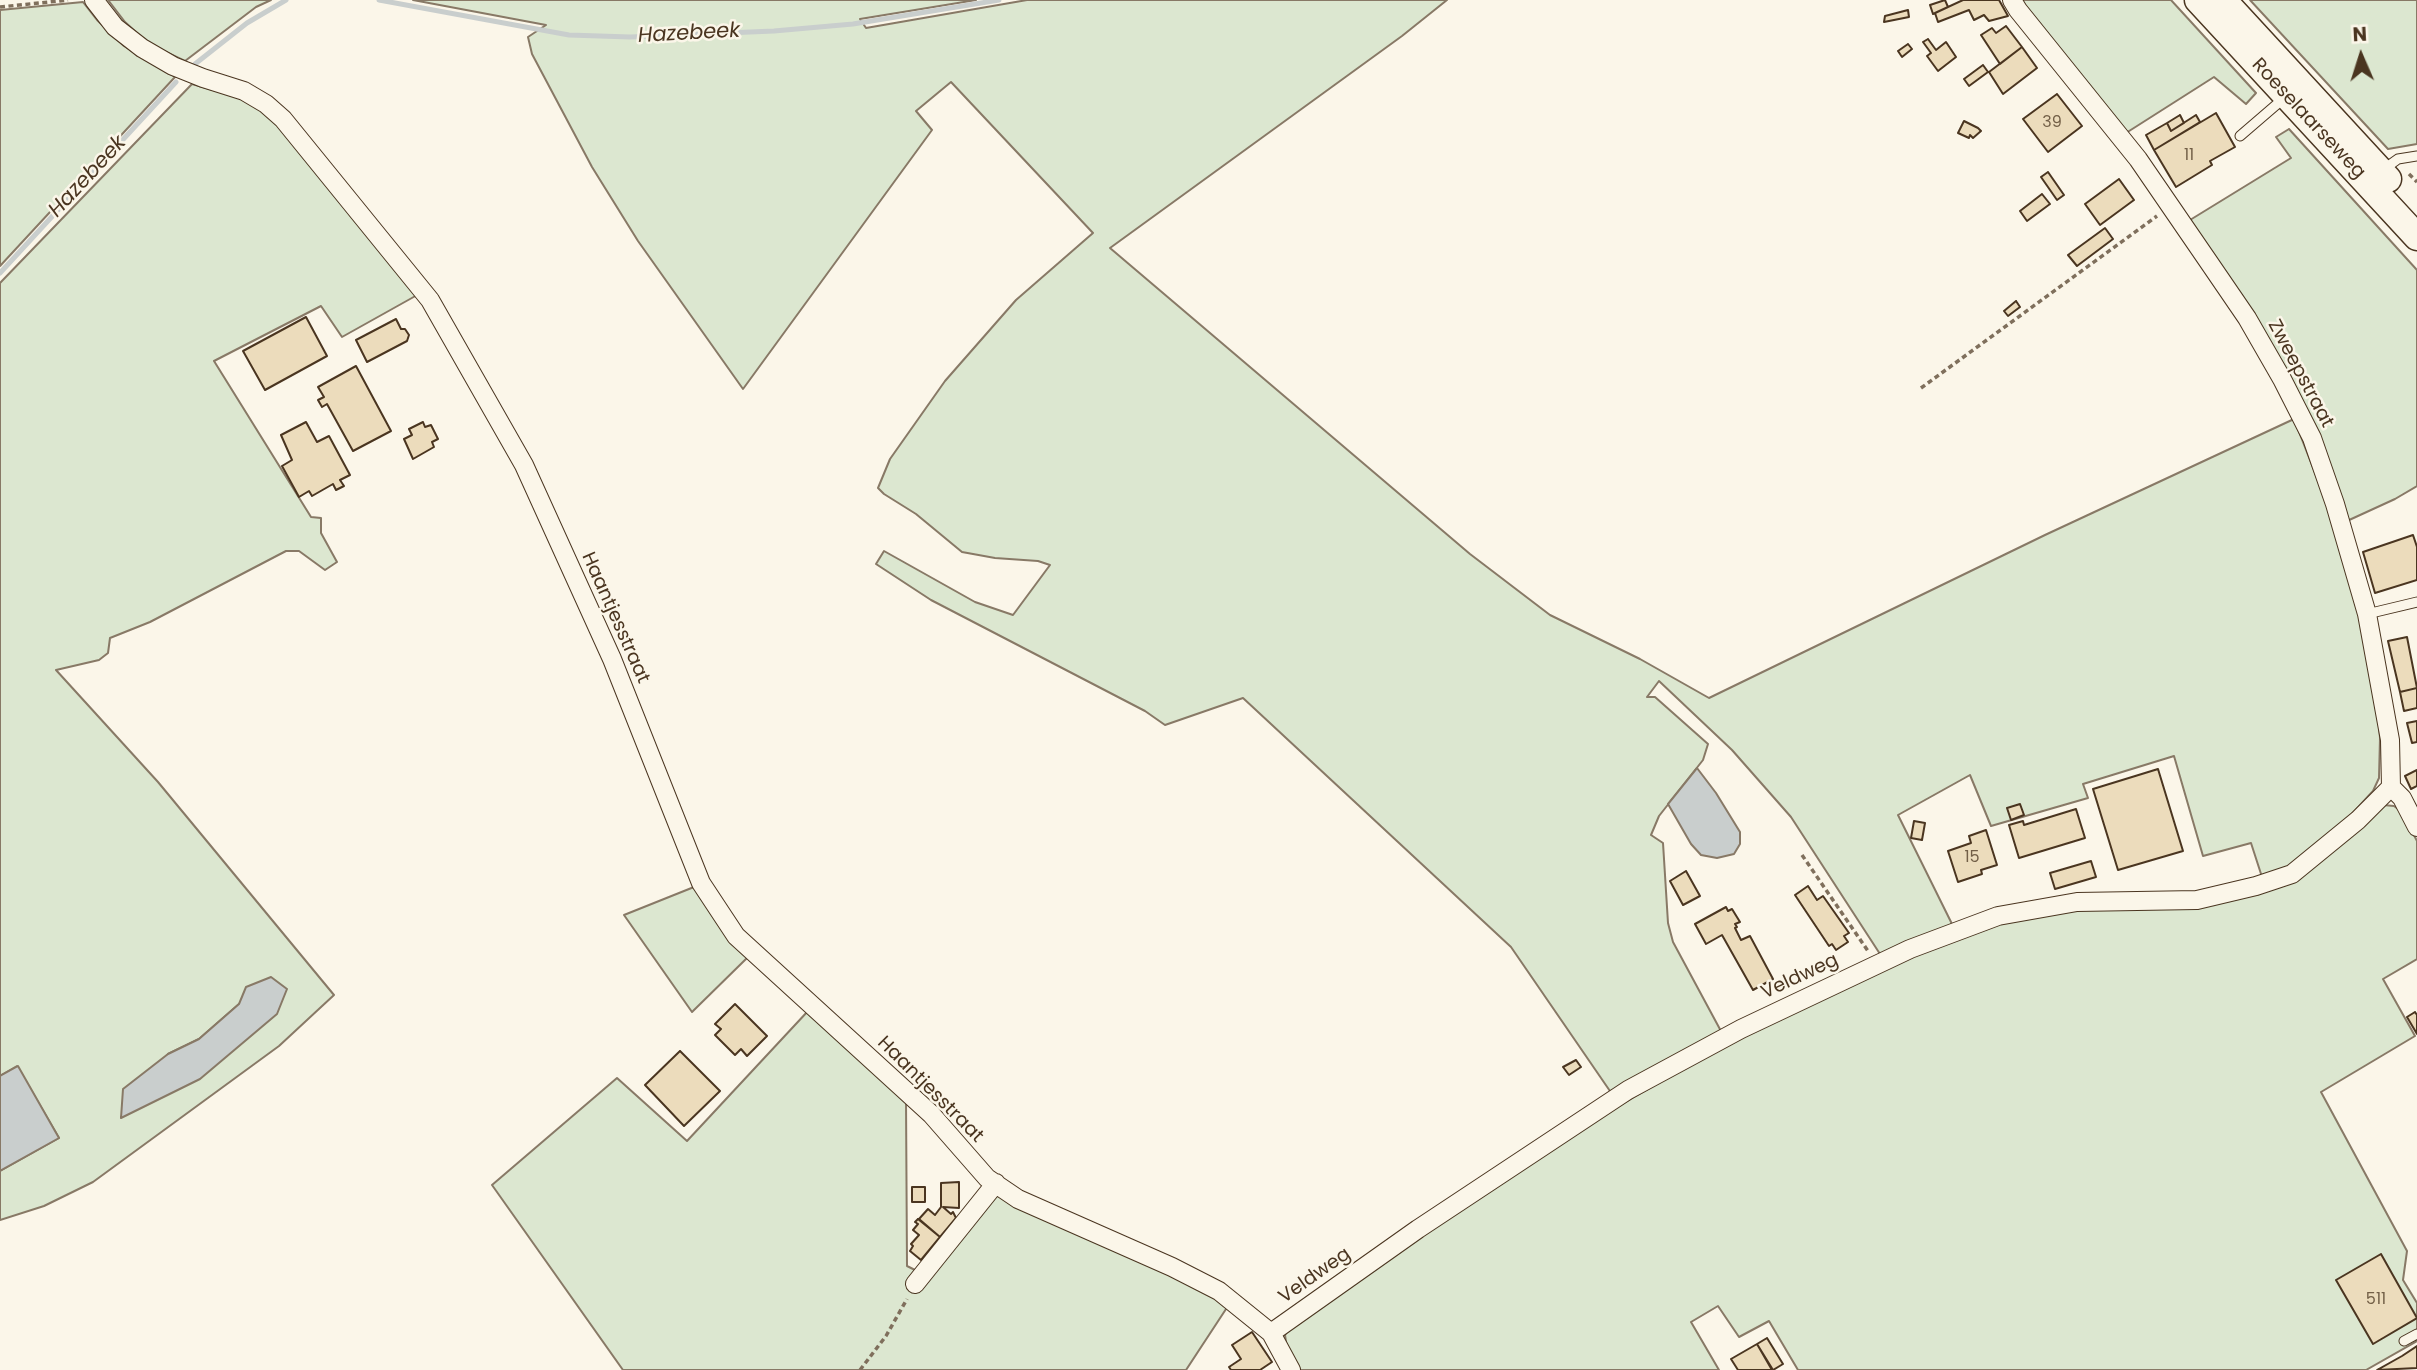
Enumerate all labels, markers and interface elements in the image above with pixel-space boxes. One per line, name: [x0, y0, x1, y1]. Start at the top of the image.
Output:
water label: Hazebeek: [637, 19, 741, 49]
north arrow: [2326, 21, 2396, 91]
text: N: [2352, 21, 2368, 48]
street label: Roeselaarseweg: [2246, 54, 2370, 184]
house number: 39: [2042, 113, 2062, 133]
water label: Hazebeek: [44, 131, 132, 223]
house number: 11: [2184, 146, 2194, 166]
street label: Zweepstraat: [2262, 316, 2338, 432]
street label: Haantjesstraat: [576, 549, 654, 687]
house number: 15: [1964, 848, 1980, 868]
street label: Veldweg: [1758, 949, 1842, 1005]
street label: Haantjesstraat: [872, 1032, 988, 1148]
street label: Veldweg: [1275, 1243, 1355, 1309]
house number: 511: [2366, 1290, 2386, 1310]

